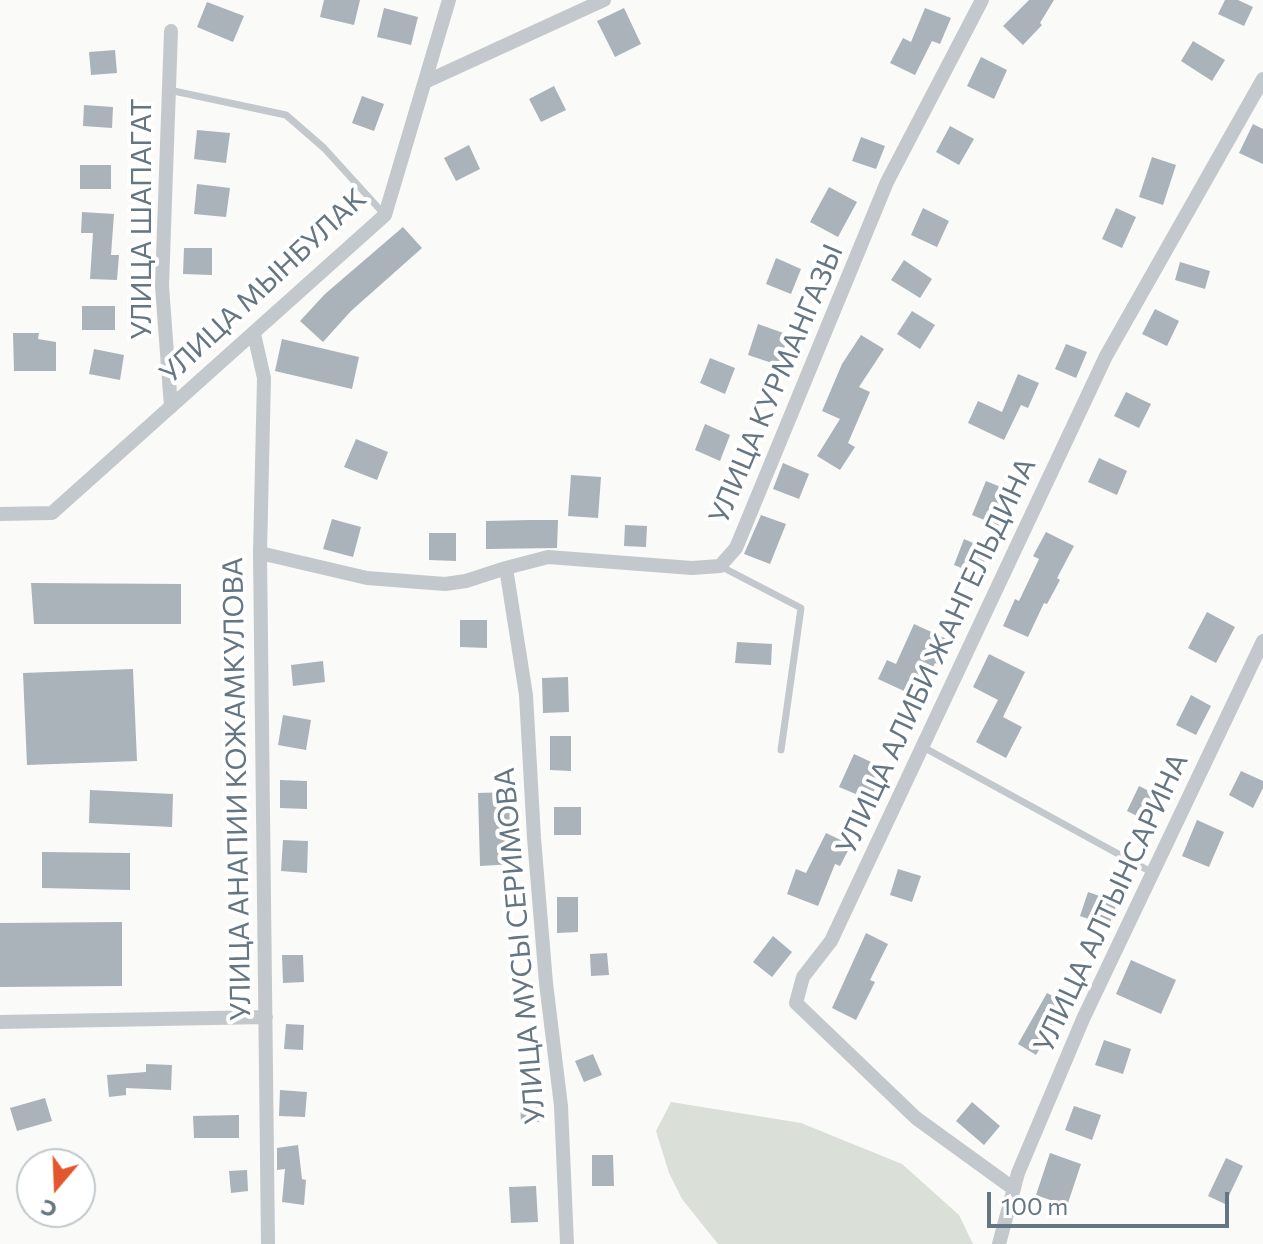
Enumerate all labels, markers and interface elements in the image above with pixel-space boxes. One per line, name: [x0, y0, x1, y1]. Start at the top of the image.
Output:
street label: УЛИЦА ШАПАГАТ: [125, 98, 159, 340]
street label: УЛИЦА МЫНБУЛАК: [153, 182, 373, 390]
street label: УЛИЦА КУРМАНГАЗЫ: [702, 239, 850, 529]
street label: УЛИЦА АЛИБИ ЖАНГЕЛЬДИНА: [829, 452, 1043, 860]
street label: УЛИЦА АНАПИИ КОЖАМКУЛОВА: [216, 557, 258, 1021]
street label: УЛИЦА АЛТЫНСАРИНА: [1027, 748, 1195, 1058]
street label: УЛИЦА МУСЫ СЕРИМОВА: [488, 766, 552, 1126]
north arrow: [16, 1148, 96, 1228]
scale bar: [991, 1176, 1233, 1226]
text: 100 m: [1001, 1191, 1068, 1220]
text: С: [37, 1194, 60, 1224]

